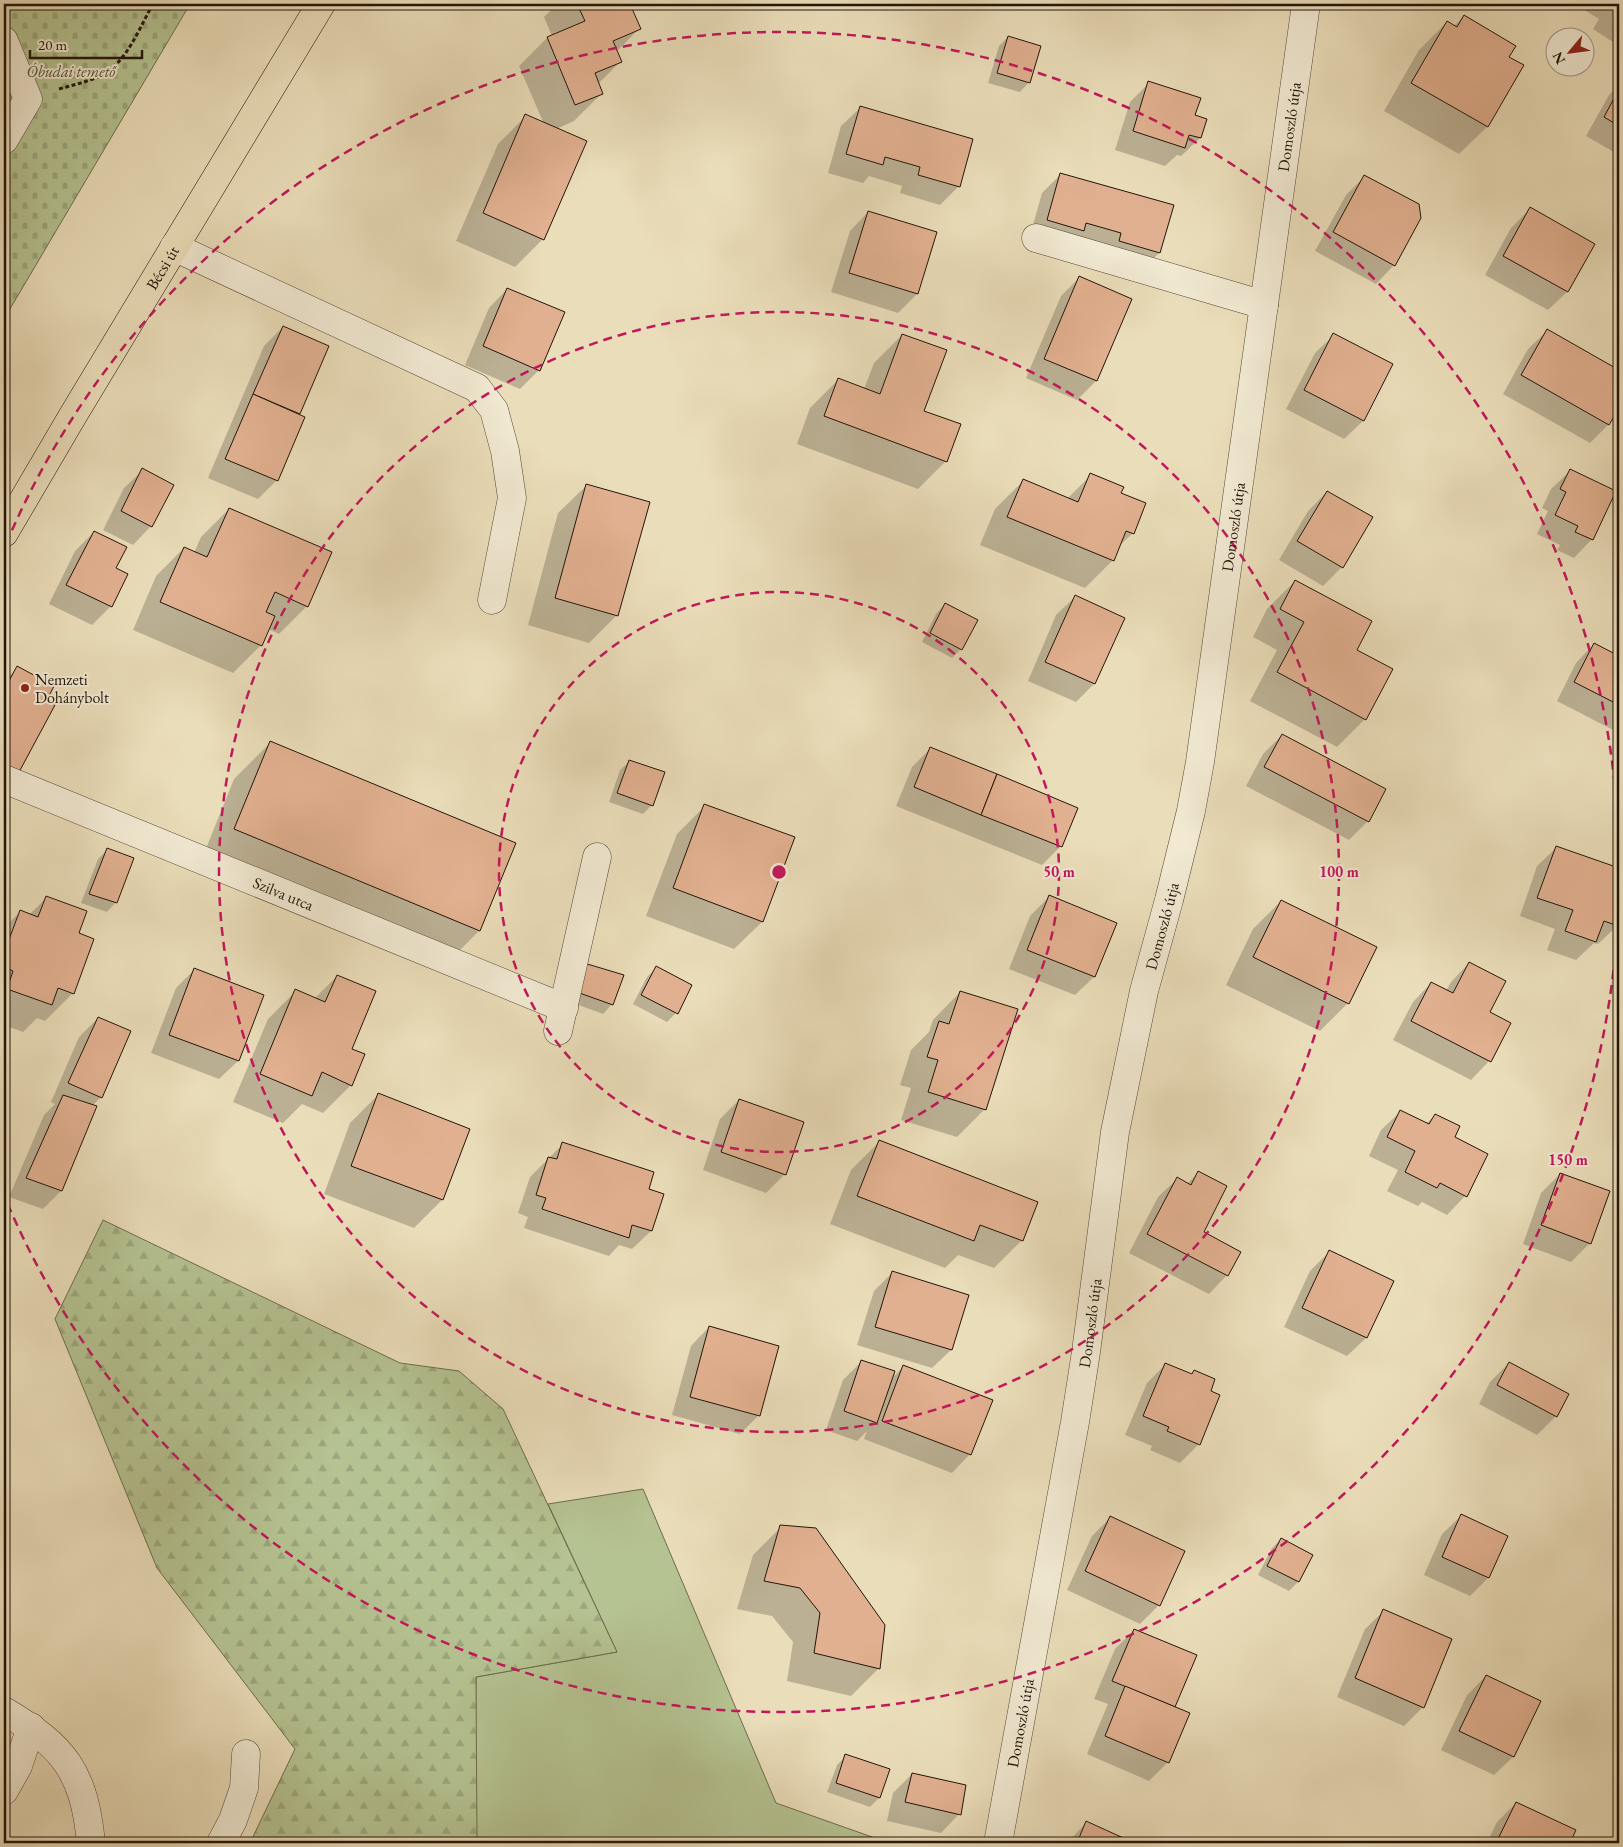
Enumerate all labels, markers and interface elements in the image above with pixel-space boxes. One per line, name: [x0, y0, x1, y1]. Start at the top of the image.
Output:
scale bar: [30, 28, 142, 60]
north arrow: [1546, 28, 1596, 78]
text: 20 m: [38, 35, 67, 54]
text: N: [1548, 48, 1569, 68]
park label: Óbudai temető: [27, 61, 117, 82]
street label: Domoszló útja: [1273, 80, 1306, 173]
street label: Bécsi út: [141, 242, 184, 294]
street label: Domoszló útja: [1217, 480, 1250, 573]
place label: Nemzeti Dohánybolt: [35, 669, 109, 708]
marker: Nemzeti Dohánybolt: [19, 682, 31, 694]
text: 50 m: [1043, 862, 1075, 881]
text: 100 m: [1319, 862, 1359, 881]
centre of rings: [770, 863, 788, 881]
street label: Szilva utca: [250, 872, 317, 916]
street label: Domoszló útja: [1140, 880, 1184, 972]
text: 150 m: [1548, 1150, 1588, 1169]
street label: Domoszló útja: [1074, 1277, 1107, 1369]
street label: Domoszló útja: [1002, 1676, 1039, 1769]

